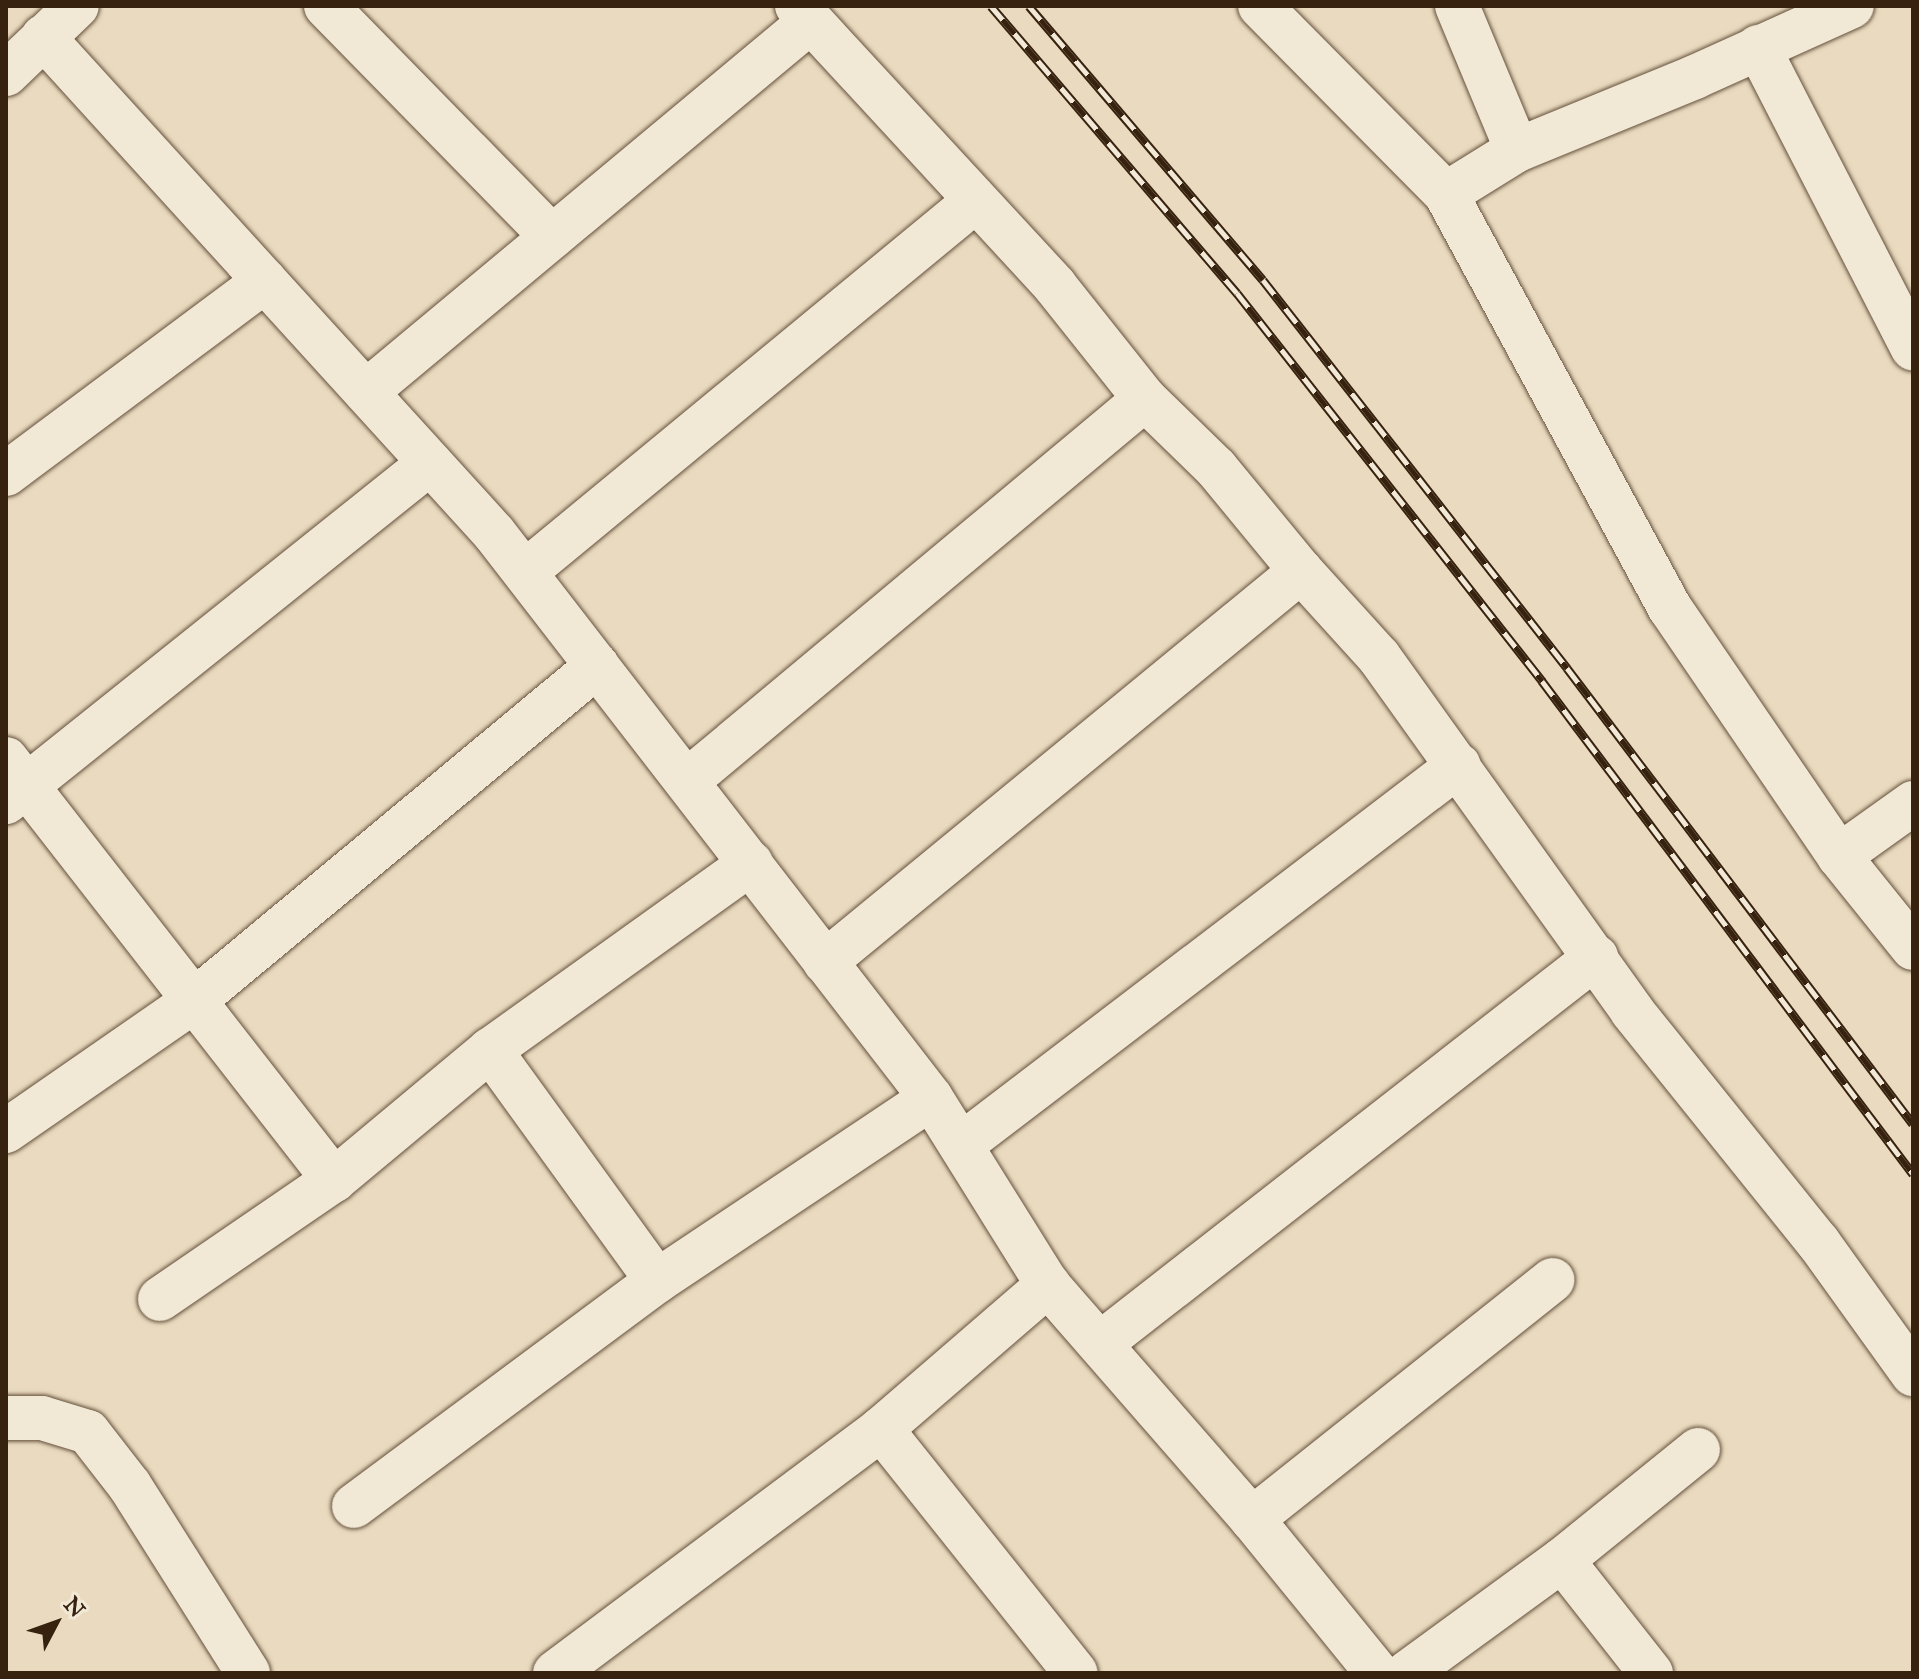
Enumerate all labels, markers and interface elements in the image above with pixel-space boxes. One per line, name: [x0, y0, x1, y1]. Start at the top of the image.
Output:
north arrow: [16, 1583, 96, 1663]
text: N: [58, 1591, 91, 1623]

